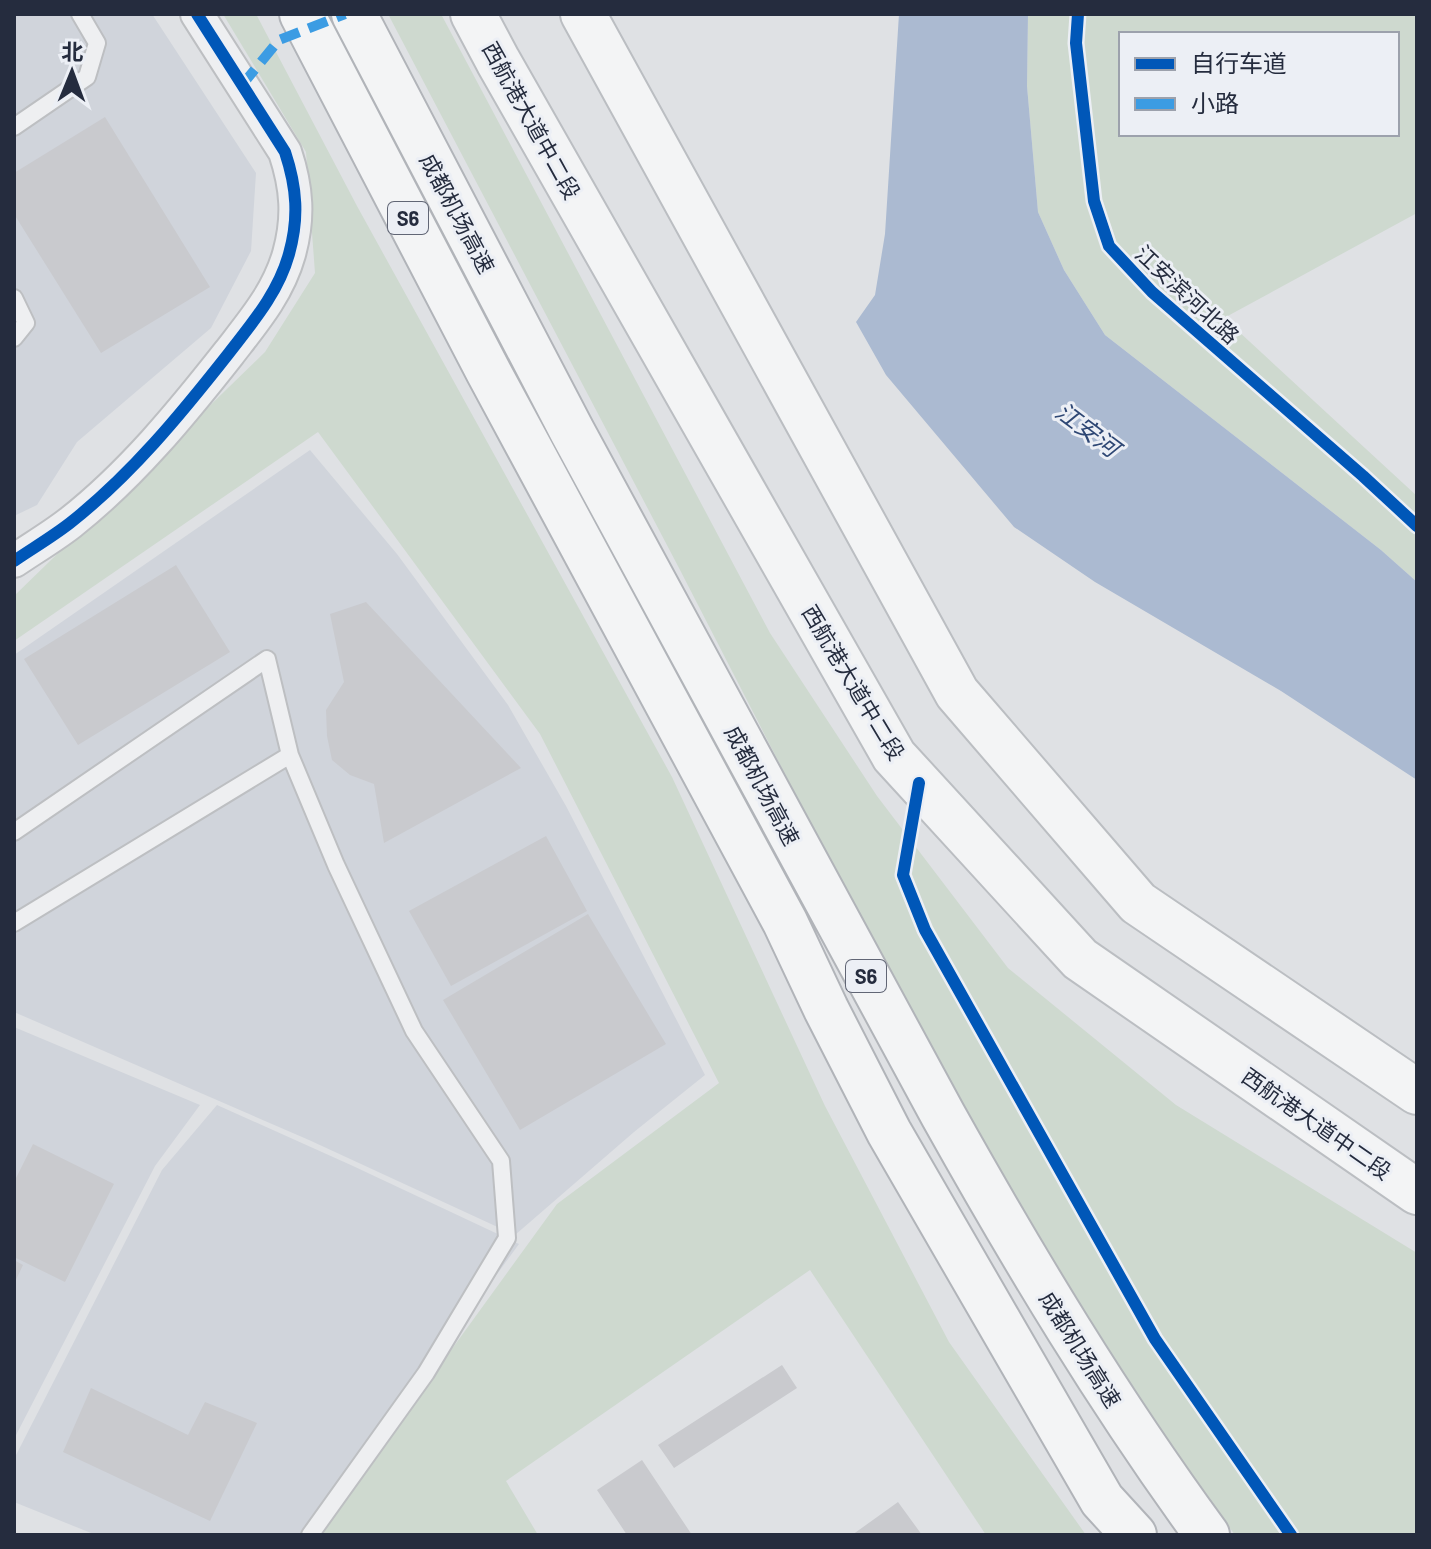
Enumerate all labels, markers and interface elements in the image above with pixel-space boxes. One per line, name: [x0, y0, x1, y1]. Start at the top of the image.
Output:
north arrow: [32, 32, 112, 112]
legend: [1119, 32, 1399, 136]
street label: 西航港大道中二段: [478, 37, 586, 203]
text: 北: [61, 38, 84, 64]
text: 自行车道: [1191, 48, 1287, 77]
text: 小路: [1191, 88, 1239, 117]
street label: 成都机场高速: [416, 149, 500, 277]
road number: S6: [388, 202, 428, 234]
street label: 江安滨河北路: [1131, 239, 1245, 349]
water label: 江安河: [1051, 396, 1129, 465]
street label: 西航港大道中二段: [798, 600, 910, 764]
street label: 成都机场高速: [721, 721, 805, 849]
road number: S6: [846, 960, 886, 992]
street label: 西航港大道中二段: [1237, 1062, 1397, 1184]
street label: 成都机场高速: [1035, 1286, 1127, 1412]

